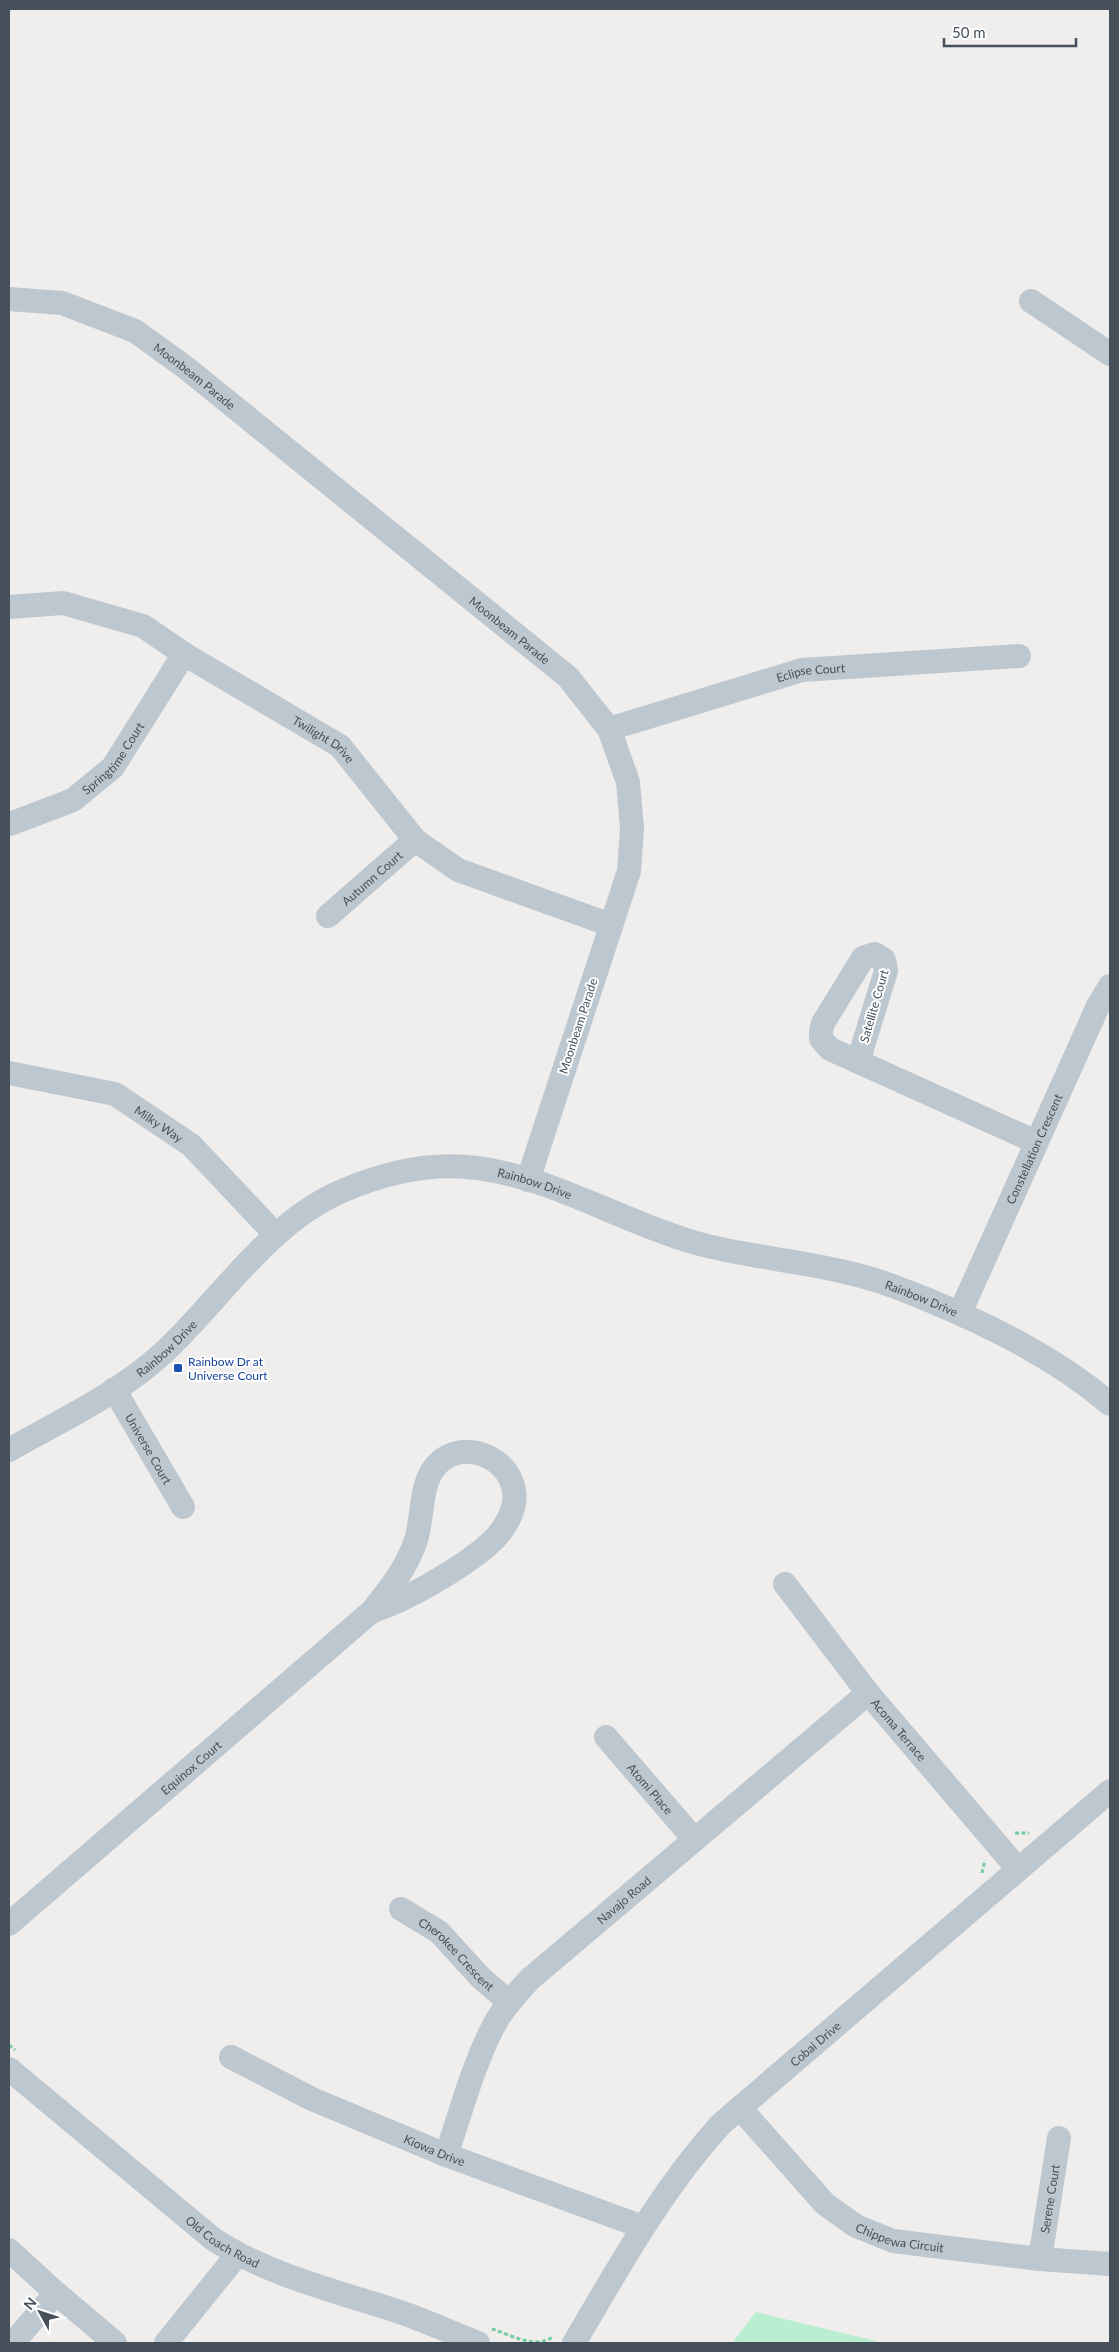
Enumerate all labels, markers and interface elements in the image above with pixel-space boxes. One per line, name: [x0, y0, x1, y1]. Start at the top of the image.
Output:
scale bar: [944, 15, 1076, 47]
text: 50 m: [952, 23, 986, 41]
street label: Moonbeam Parade: [151, 339, 239, 412]
street label: Moonbeam Parade: [467, 593, 553, 667]
street label: Eclipse Court: [774, 660, 846, 685]
street label: Twilight Drive: [290, 712, 358, 766]
street label: Springtime Court: [79, 719, 147, 797]
street label: Autumn Court: [338, 847, 406, 908]
street label: Satellite Court: [856, 967, 892, 1044]
street label: Moonbeam Parade: [555, 976, 601, 1076]
street label: Constellation Crescent: [1002, 1091, 1065, 1206]
street label: Milky Way: [132, 1102, 187, 1146]
street label: Rainbow Drive: [496, 1164, 574, 1202]
street label: Rainbow Drive: [883, 1277, 960, 1319]
street label: Rainbow Drive: [133, 1317, 200, 1380]
place label: Rainbow Dr at Universe Court: [188, 1354, 268, 1383]
marker: Rainbow Dr at Universe Court: [172, 1362, 184, 1374]
street label: Universe Court: [122, 1410, 176, 1487]
street label: Acoma Terrace: [868, 1695, 930, 1764]
street label: Equinox Court: [157, 1737, 225, 1798]
street label: Atomi Place: [624, 1760, 677, 1817]
street label: Navajo Road: [594, 1873, 654, 1927]
street label: Cherokee Crescent: [416, 1914, 498, 1994]
street label: Cobai Drive: [787, 2018, 843, 2069]
street label: Kiowa Drive: [402, 2131, 467, 2169]
street label: Serene Court: [1037, 2163, 1062, 2234]
street label: Old Coach Road: [183, 2212, 262, 2271]
street label: Chippewa Circuit: [854, 2219, 945, 2255]
north arrow: [15, 2287, 65, 2337]
text: N: [20, 2294, 40, 2313]

